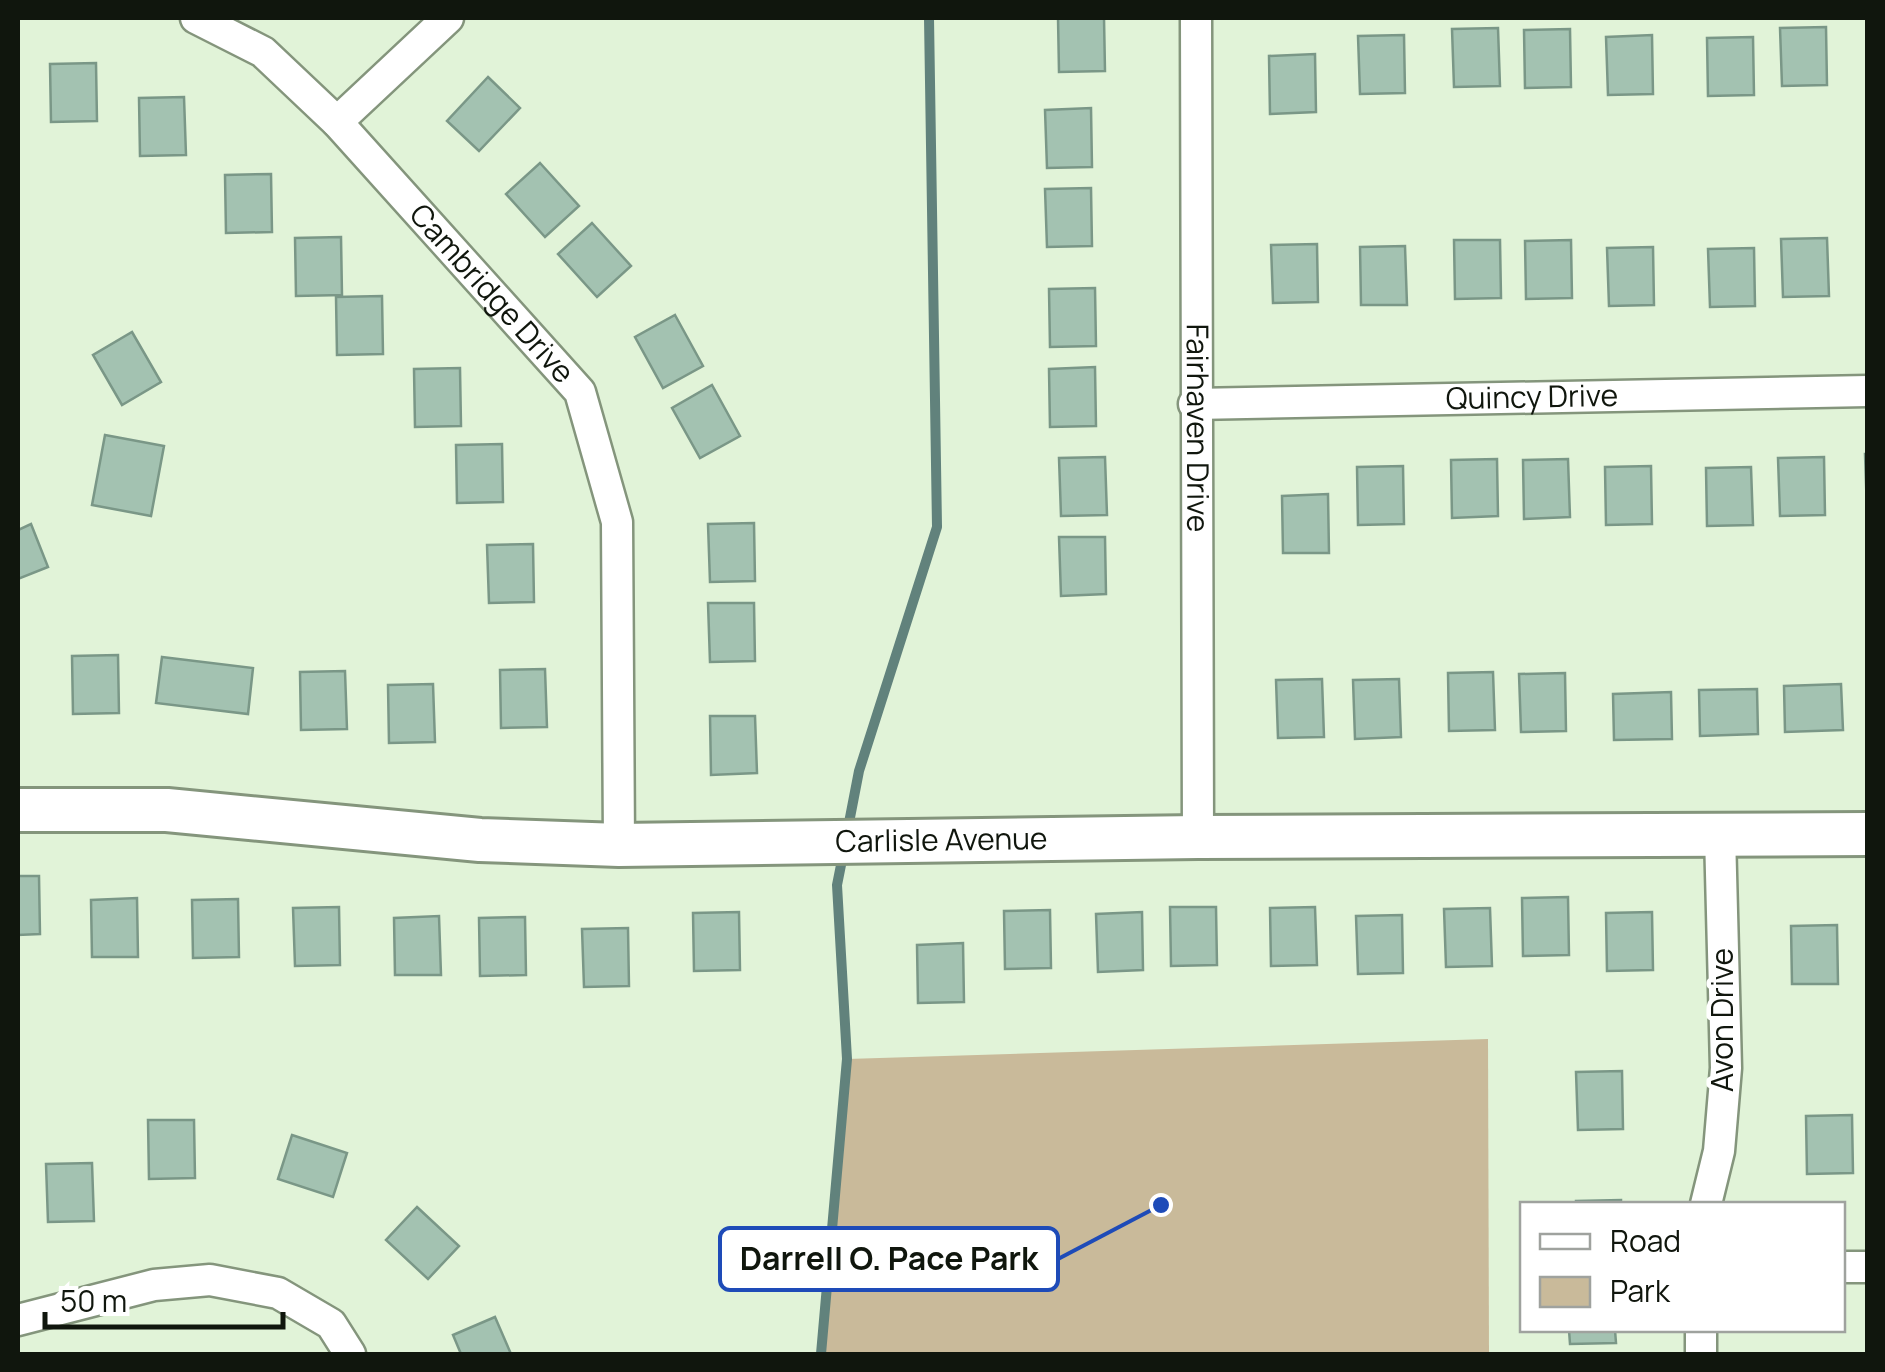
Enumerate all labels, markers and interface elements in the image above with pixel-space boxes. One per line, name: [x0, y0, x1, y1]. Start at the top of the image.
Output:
street label: Cambridge Drive: [401, 194, 584, 391]
street label: Fairhaven Drive: [1178, 324, 1219, 532]
street label: Quincy Drive: [1445, 374, 1618, 418]
street label: Carlisle Avenue: [835, 817, 1048, 861]
street label: Avon Drive: [1701, 948, 1742, 1092]
legend: [1520, 1202, 1845, 1332]
text: Road: [1610, 1220, 1681, 1261]
callout: Darrell O. Pace Park: [720, 1228, 1058, 1290]
text: Darrell O. Pace Park: [740, 1236, 1039, 1280]
scale bar: [45, 1267, 282, 1329]
text: Park: [1610, 1270, 1671, 1311]
text: 50 m: [60, 1280, 127, 1321]

